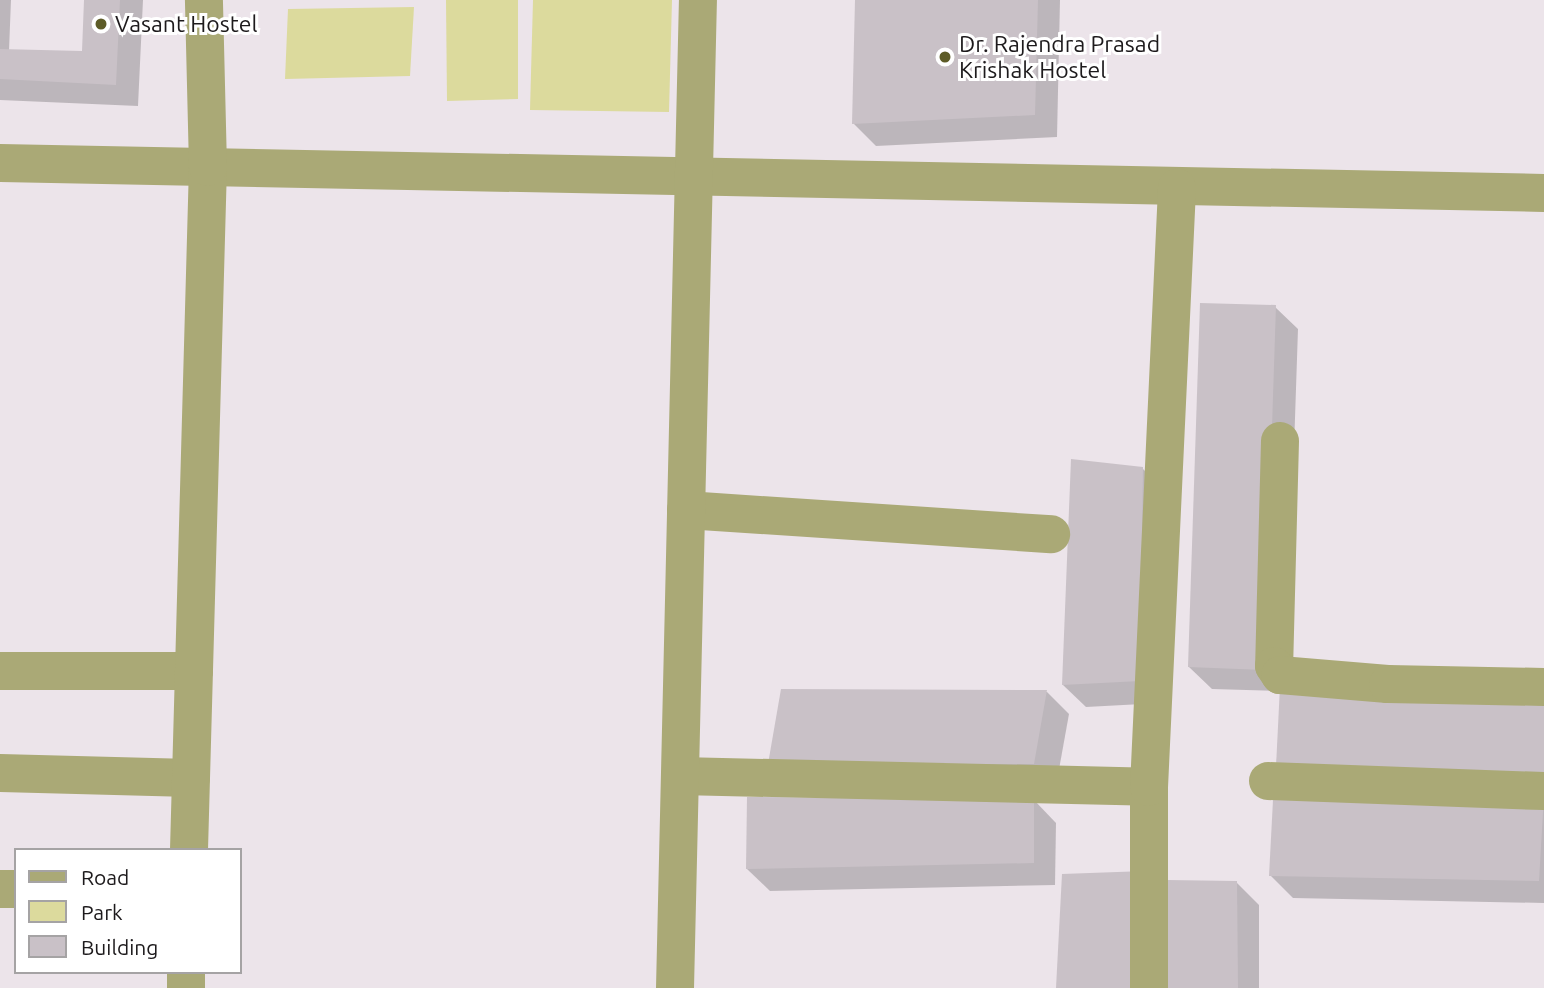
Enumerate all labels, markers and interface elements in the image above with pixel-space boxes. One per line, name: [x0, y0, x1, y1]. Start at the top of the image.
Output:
place label: Vasant Hostel: [115, 10, 257, 38]
marker: Vasant Hostel: [93, 16, 109, 32]
place label: Dr. Rajendra Prasad Krishak Hostel: [959, 30, 1160, 84]
marker: Dr. Rajendra Prasad Krishak Hostel: [937, 49, 953, 65]
legend: [14, 848, 242, 974]
text: Road: [81, 865, 129, 889]
text: Park: [81, 900, 123, 924]
text: Building: [81, 935, 158, 959]

